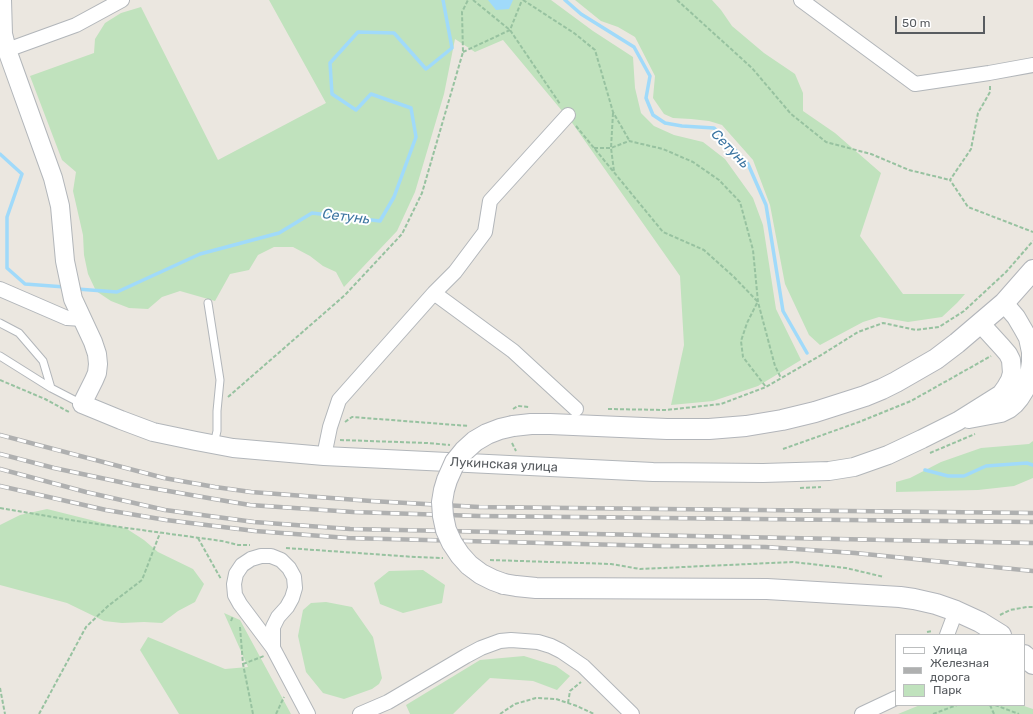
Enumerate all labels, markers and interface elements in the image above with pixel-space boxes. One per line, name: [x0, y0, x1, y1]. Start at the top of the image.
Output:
scale bar: [897, 8, 987, 34]
text: 50 m: [902, 16, 930, 30]
water label: Сетунь: [707, 126, 753, 172]
water label: Сетунь: [321, 206, 371, 228]
street label: Лукинская улица: [450, 454, 558, 476]
legend: [895, 634, 1025, 706]
text: Улица: [933, 643, 967, 657]
text: Железная дорога: [930, 656, 989, 684]
text: Парк: [933, 683, 962, 697]

